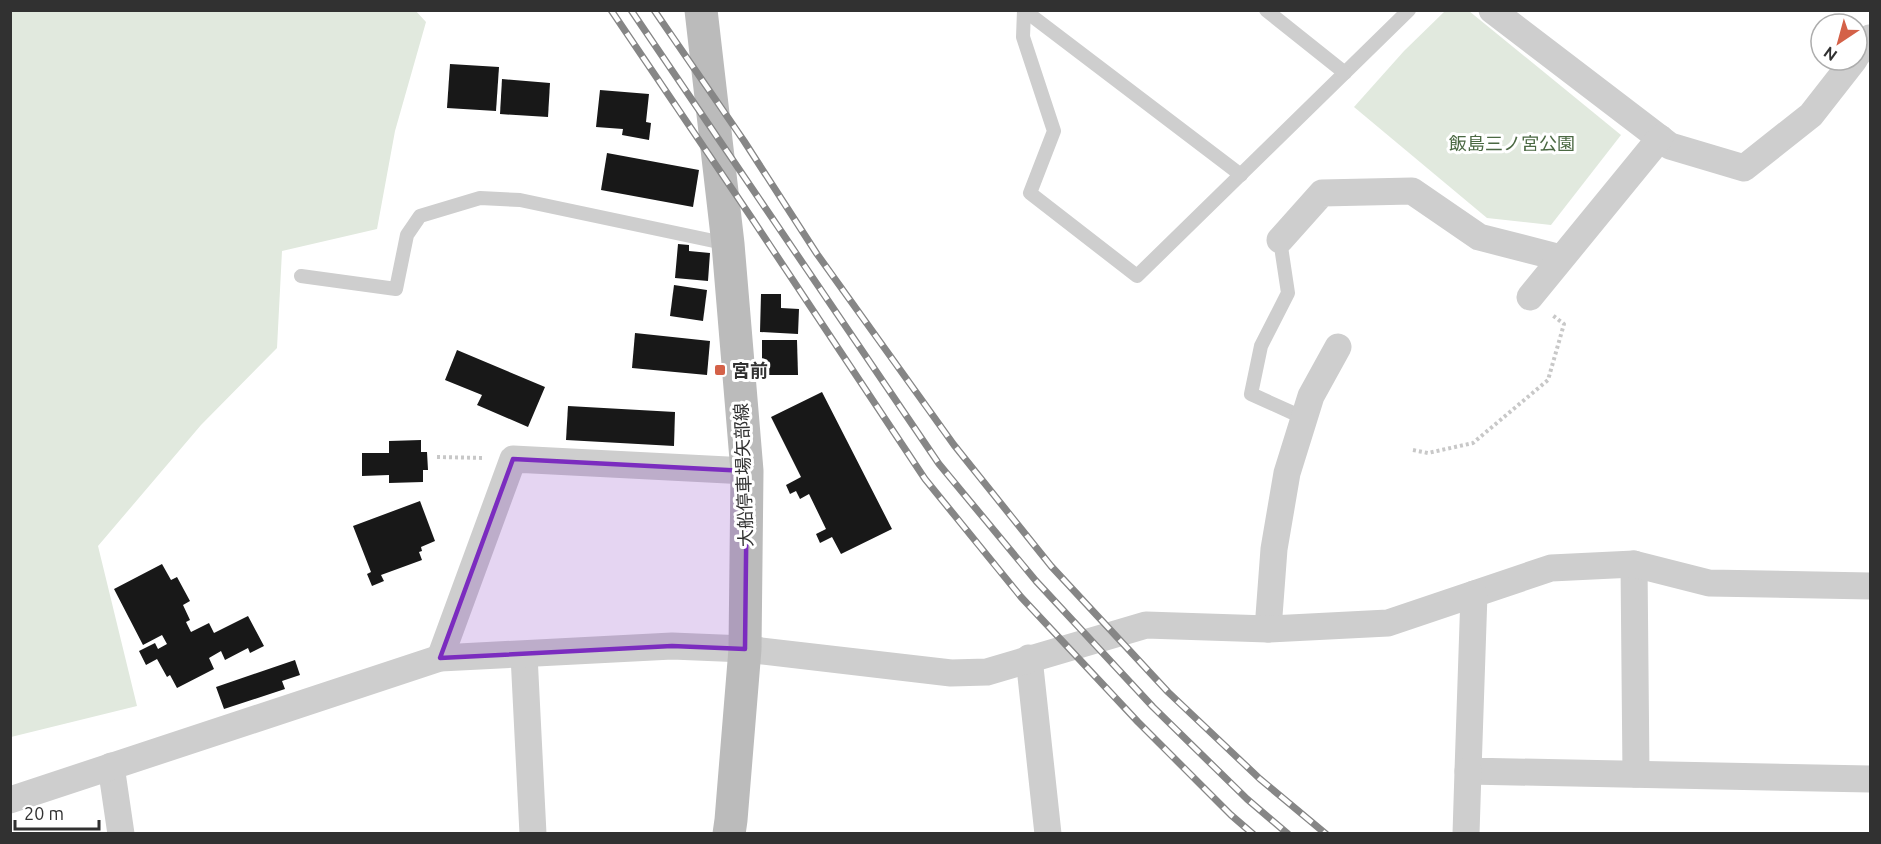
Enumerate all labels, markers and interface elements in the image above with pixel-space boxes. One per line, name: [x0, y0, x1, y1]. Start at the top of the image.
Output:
north arrow: [1809, 12, 1869, 72]
text: N: [1820, 43, 1840, 65]
park label: 飯島三ノ宮公園: [1449, 133, 1575, 153]
place label: 宮前: [732, 360, 768, 380]
marker: 宮前: [713, 363, 727, 377]
street label: 大船停車場矢部線: [730, 403, 756, 547]
scale bar: [15, 793, 99, 831]
text: 20 m: [24, 803, 64, 823]

